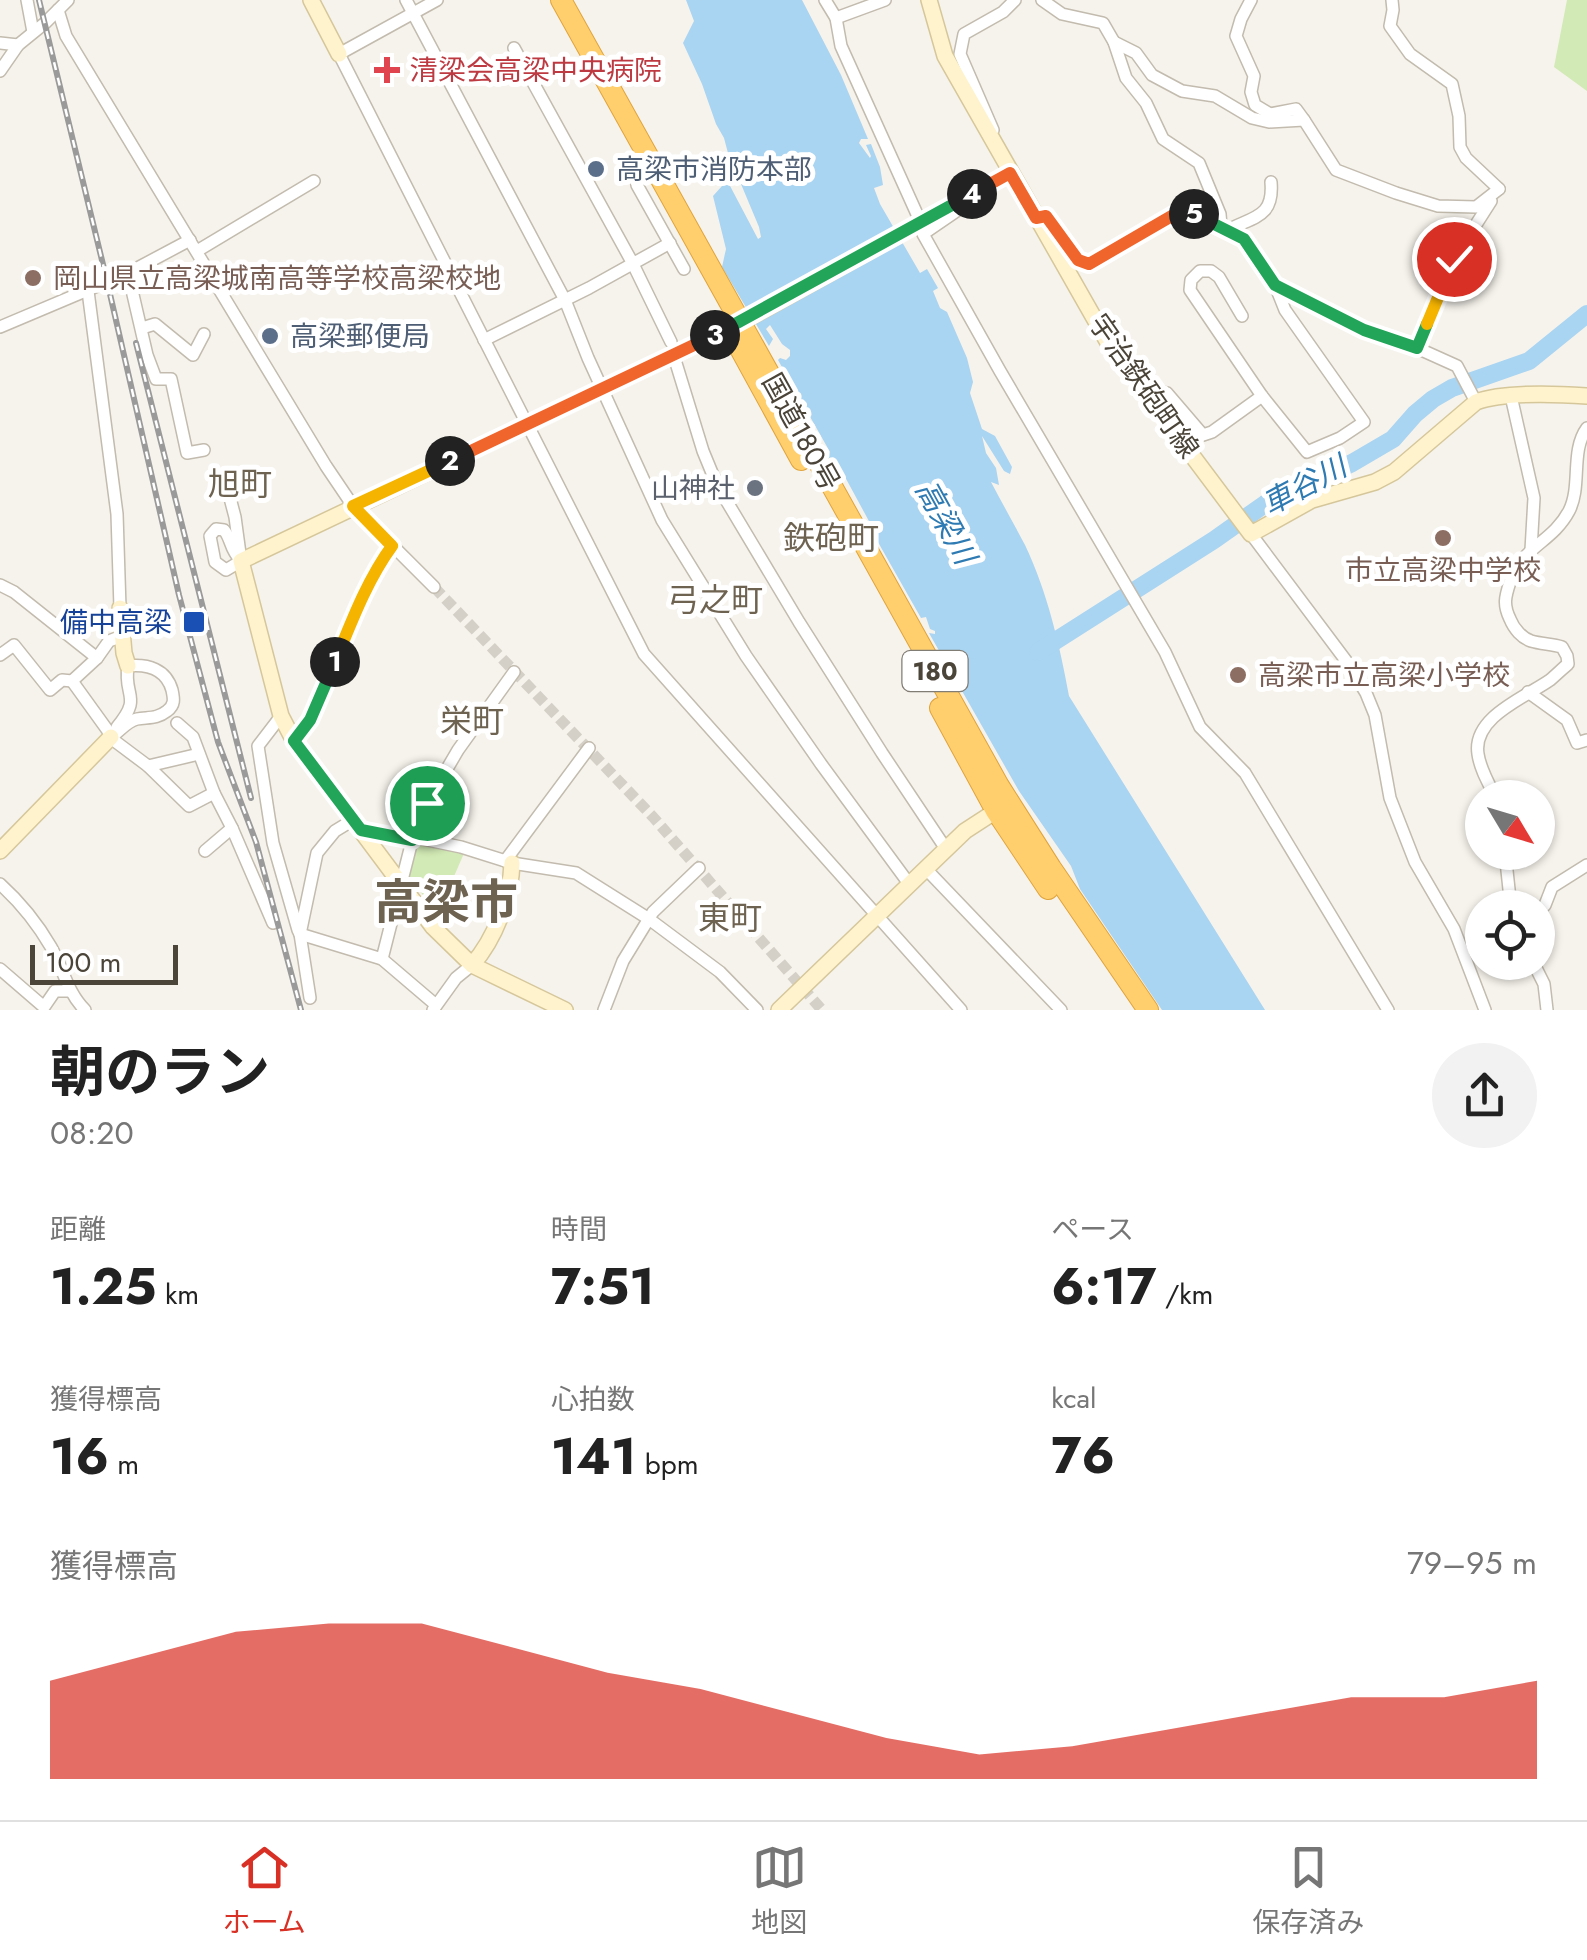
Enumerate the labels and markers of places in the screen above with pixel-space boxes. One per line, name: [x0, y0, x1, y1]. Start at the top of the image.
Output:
place label: 清梁会高梁中央病院: [410, 50, 662, 91]
marker: 清梁会高梁中央病院: [374, 57, 400, 83]
place label: 高梁市消防本部: [616, 149, 812, 190]
marker: 高梁市消防本部: [585, 158, 607, 180]
pin: 4: [947, 169, 997, 219]
pin: 5: [1169, 189, 1219, 239]
pin: [1412, 217, 1497, 302]
place label: 岡山県立高梁城南高等学校高梁校地: [53, 258, 501, 299]
marker: 岡山県立高梁城南高等学校高梁校地: [22, 267, 44, 289]
pin: 3: [690, 310, 740, 360]
place label: 高梁郵便局: [290, 316, 430, 357]
marker: 高梁郵便局: [259, 325, 281, 347]
pin: 2: [425, 436, 475, 486]
place label: 山神社: [651, 468, 735, 509]
marker: 山神社: [744, 477, 766, 499]
marker: 市立高梁中学校: [1432, 527, 1454, 549]
place label: 市立高梁中学校: [1345, 550, 1541, 591]
place label: 備中高梁: [60, 602, 172, 643]
marker: 備中高梁: [181, 609, 207, 635]
pin: 1: [310, 637, 360, 687]
place label: 高梁市立高梁小学校: [1258, 655, 1510, 696]
marker: 高梁市立高梁小学校: [1227, 664, 1249, 686]
pin: [385, 761, 470, 846]

